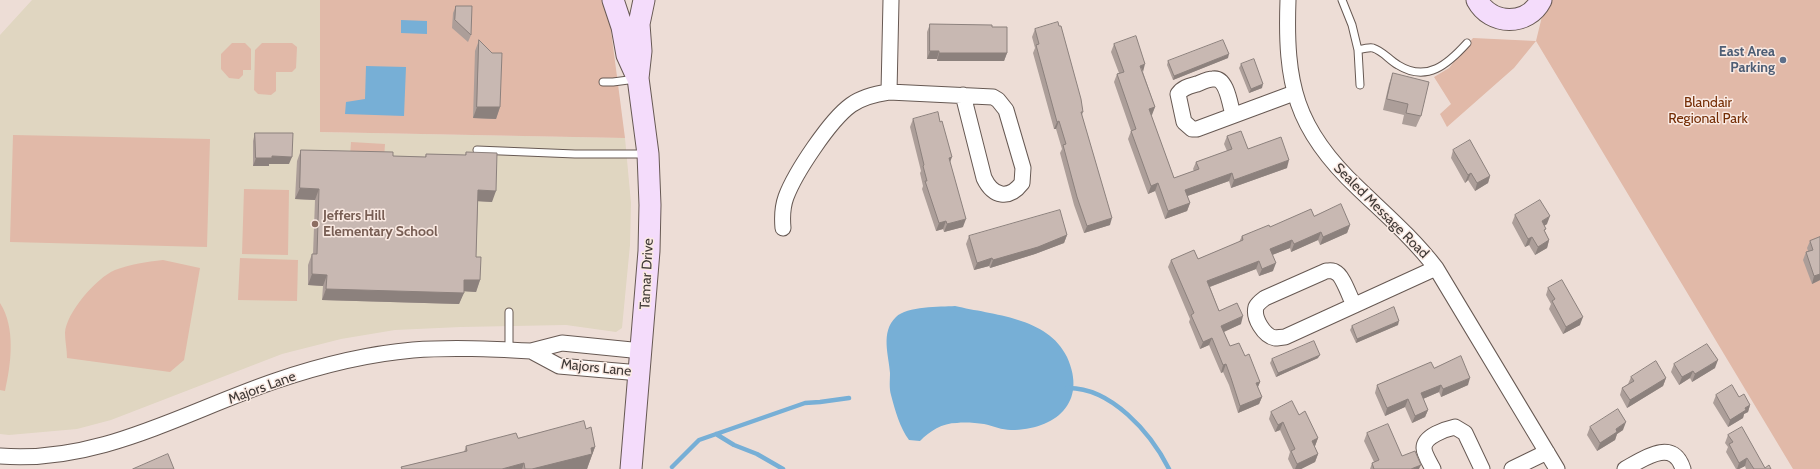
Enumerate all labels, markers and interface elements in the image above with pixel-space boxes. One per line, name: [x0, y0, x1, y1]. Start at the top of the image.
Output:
place label: East Area Parking: [1719, 44, 1775, 76]
marker: East Area Parking: [1778, 55, 1788, 65]
park label: Blandair Regional Park: [1668, 95, 1748, 128]
street label: Sealed Message Road: [1330, 160, 1432, 262]
place label: Jeffers Hill Elementary School: [323, 208, 438, 240]
marker: Jeffers Hill Elementary School: [310, 219, 320, 229]
street label: Tamar Drive: [637, 238, 657, 310]
street label: Majors Lane: [560, 356, 632, 380]
street label: Majors Lane: [226, 368, 298, 408]

